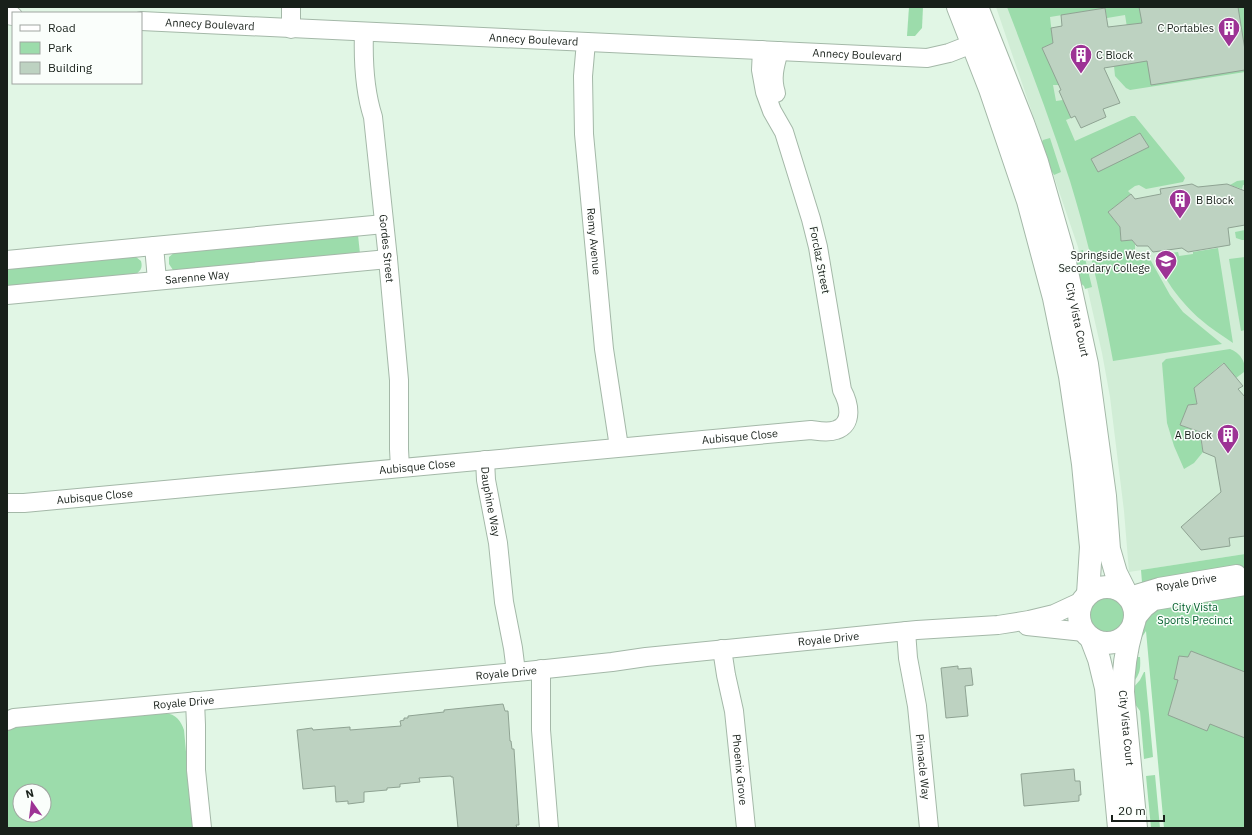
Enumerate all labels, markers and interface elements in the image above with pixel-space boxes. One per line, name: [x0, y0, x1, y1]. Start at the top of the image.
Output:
legend: [12, 12, 142, 84]
street label: Annecy Boulevard: [165, 15, 255, 33]
building icon: C Portables: [1216, 15, 1242, 48]
text: Road: [48, 20, 76, 35]
place label: C Portables: [1157, 21, 1214, 35]
street label: Annecy Boulevard: [489, 30, 579, 49]
text: Park: [48, 40, 73, 55]
building icon: C Block: [1068, 42, 1094, 75]
street label: Annecy Boulevard: [812, 46, 902, 64]
place label: C Block: [1096, 48, 1133, 62]
text: Building: [48, 60, 93, 75]
building icon: B Block: [1167, 187, 1193, 220]
place label: B Block: [1196, 193, 1234, 207]
street label: Remy Avenue: [584, 207, 604, 276]
street label: Gordes Street: [376, 214, 397, 283]
street label: Forclaz Street: [807, 225, 833, 295]
place label: Springside West Secondary College: [1058, 248, 1150, 275]
school or university icon: Springside West Secondary College: [1153, 248, 1179, 281]
street label: Sarenne Way: [164, 267, 230, 287]
street label: City Vista Court: [1062, 281, 1092, 358]
building icon: A Block: [1215, 422, 1241, 455]
street label: Aubisque Close: [701, 426, 779, 447]
place label: A Block: [1175, 428, 1212, 442]
street label: Aubisque Close: [379, 456, 456, 477]
street label: Dauphine Way: [478, 466, 504, 538]
street label: Aubisque Close: [56, 486, 133, 507]
street label: Royale Drive: [1155, 570, 1218, 594]
park label: City Vista Sports Precinct: [1157, 600, 1233, 627]
street label: Royale Drive: [797, 629, 860, 649]
street label: Royale Drive: [475, 663, 538, 683]
street label: City Vista Court: [1116, 690, 1137, 767]
street label: Royale Drive: [152, 693, 215, 712]
street label: Phoenix Grove: [729, 733, 751, 806]
street label: Pinnacle Way: [913, 733, 933, 801]
north arrow: [12, 783, 52, 823]
text: N: [24, 786, 35, 801]
scale bar: [1112, 797, 1164, 823]
text: 20 m: [1118, 803, 1146, 818]

